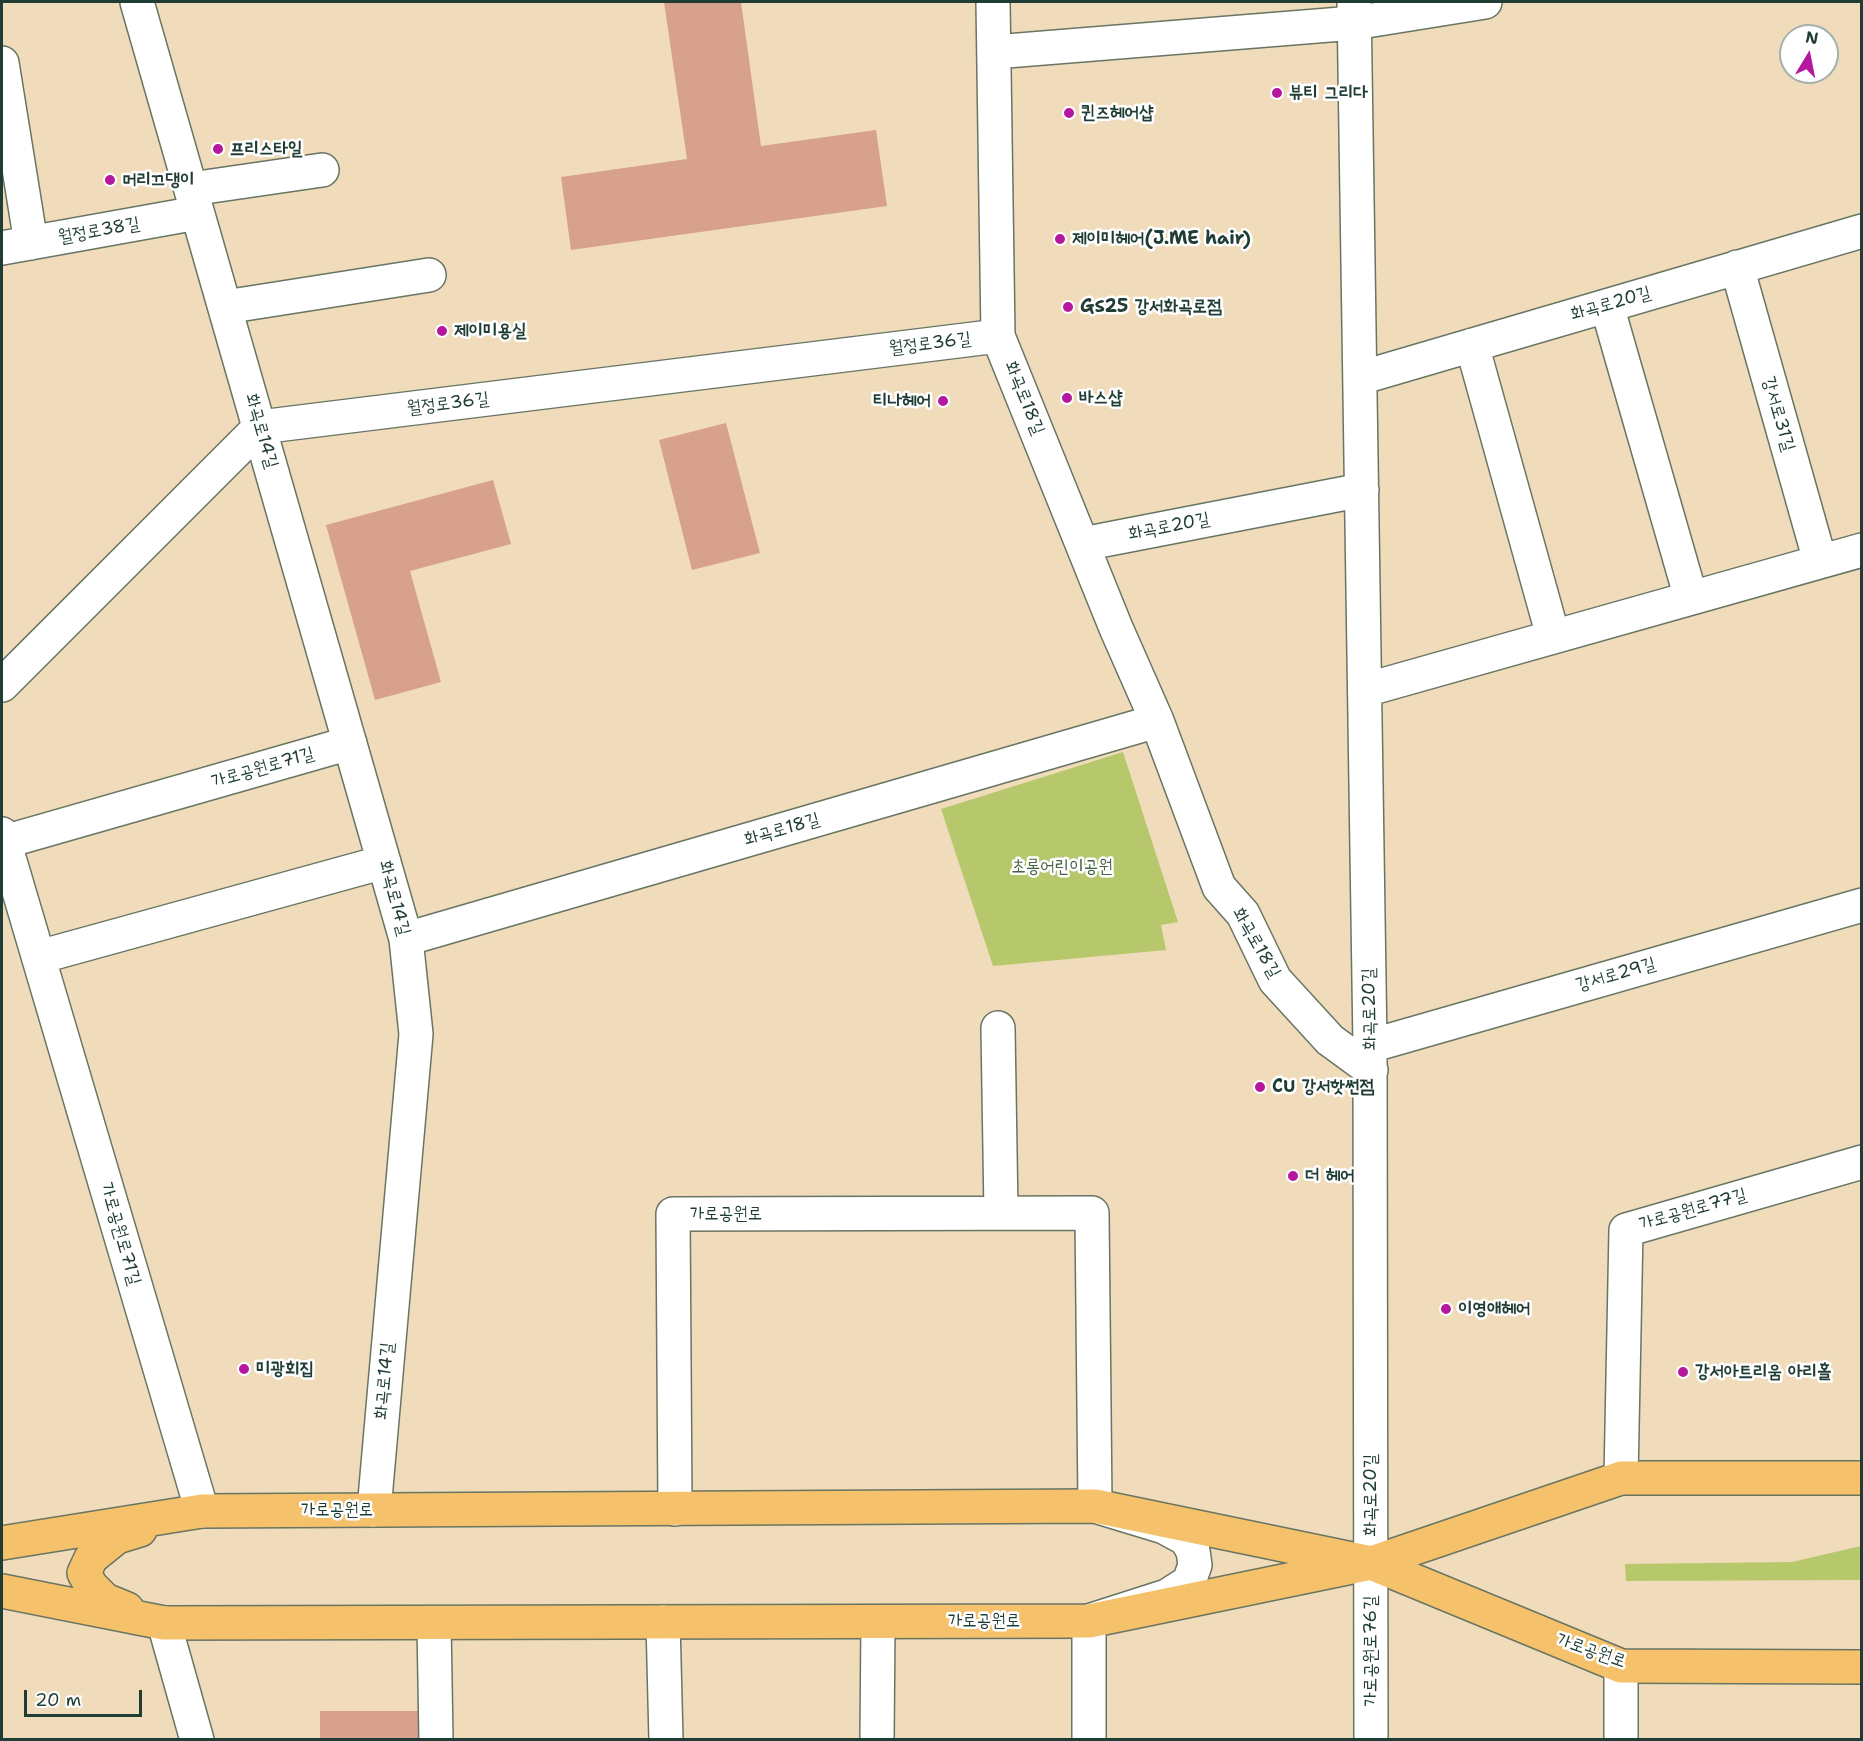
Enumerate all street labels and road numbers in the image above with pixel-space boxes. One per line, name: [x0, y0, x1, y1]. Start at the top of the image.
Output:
street label: 월정로38길: [56, 213, 142, 249]
street label: 화곡로20길: [1568, 282, 1654, 326]
street label: 월정로36길: [888, 328, 972, 360]
street label: 화곡로18길: [999, 358, 1049, 438]
street label: 강서로31길: [1757, 374, 1799, 454]
street label: 월정로36길: [406, 388, 490, 420]
street label: 화곡로14길: [240, 391, 282, 471]
street label: 화곡로20길: [1126, 509, 1212, 545]
street label: 가로공원로71길: [209, 743, 317, 793]
street label: 화곡로18길: [742, 809, 822, 851]
street label: 화곡로14길: [374, 858, 414, 938]
street label: 화곡로18길: [1227, 904, 1285, 982]
street label: 강서로29길: [1574, 953, 1658, 997]
street label: 화곡로20길: [1358, 968, 1382, 1050]
street label: 가로공원로71길: [95, 1180, 145, 1288]
street label: 가로공원로77길: [1637, 1184, 1749, 1236]
street label: 가로공원로: [690, 1203, 762, 1225]
street label: 화곡로14길: [371, 1342, 399, 1420]
street label: 화곡로20길: [1360, 1454, 1382, 1536]
street label: 가로공원로: [301, 1499, 373, 1521]
street label: 가로공원로76길: [1360, 1595, 1382, 1707]
street label: 가로공원로: [948, 1610, 1020, 1632]
street label: 가로공원로: [1553, 1629, 1629, 1673]

